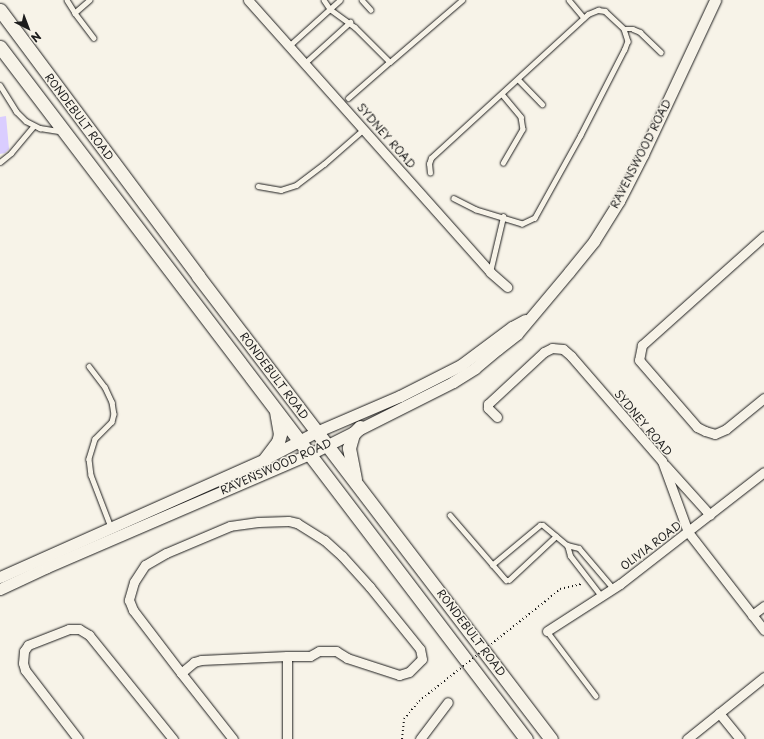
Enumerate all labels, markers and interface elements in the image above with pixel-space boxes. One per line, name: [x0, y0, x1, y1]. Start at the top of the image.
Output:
north arrow: [8, 8, 48, 48]
text: N: [27, 28, 45, 47]
street label: RONDEBULT ROAD: [42, 71, 116, 163]
street label: RAVENSWOOD ROAD: [608, 97, 674, 211]
street label: SYDNEY ROAD: [354, 100, 418, 172]
street label: RONDEBULT ROAD: [237, 330, 311, 422]
street label: SYDNEY ROAD: [611, 387, 675, 459]
street label: RAVENSWOOD ROAD: [218, 436, 334, 498]
street label: OLIVIA ROAD: [618, 519, 684, 573]
street label: RONDEBULT ROAD: [434, 587, 508, 679]

